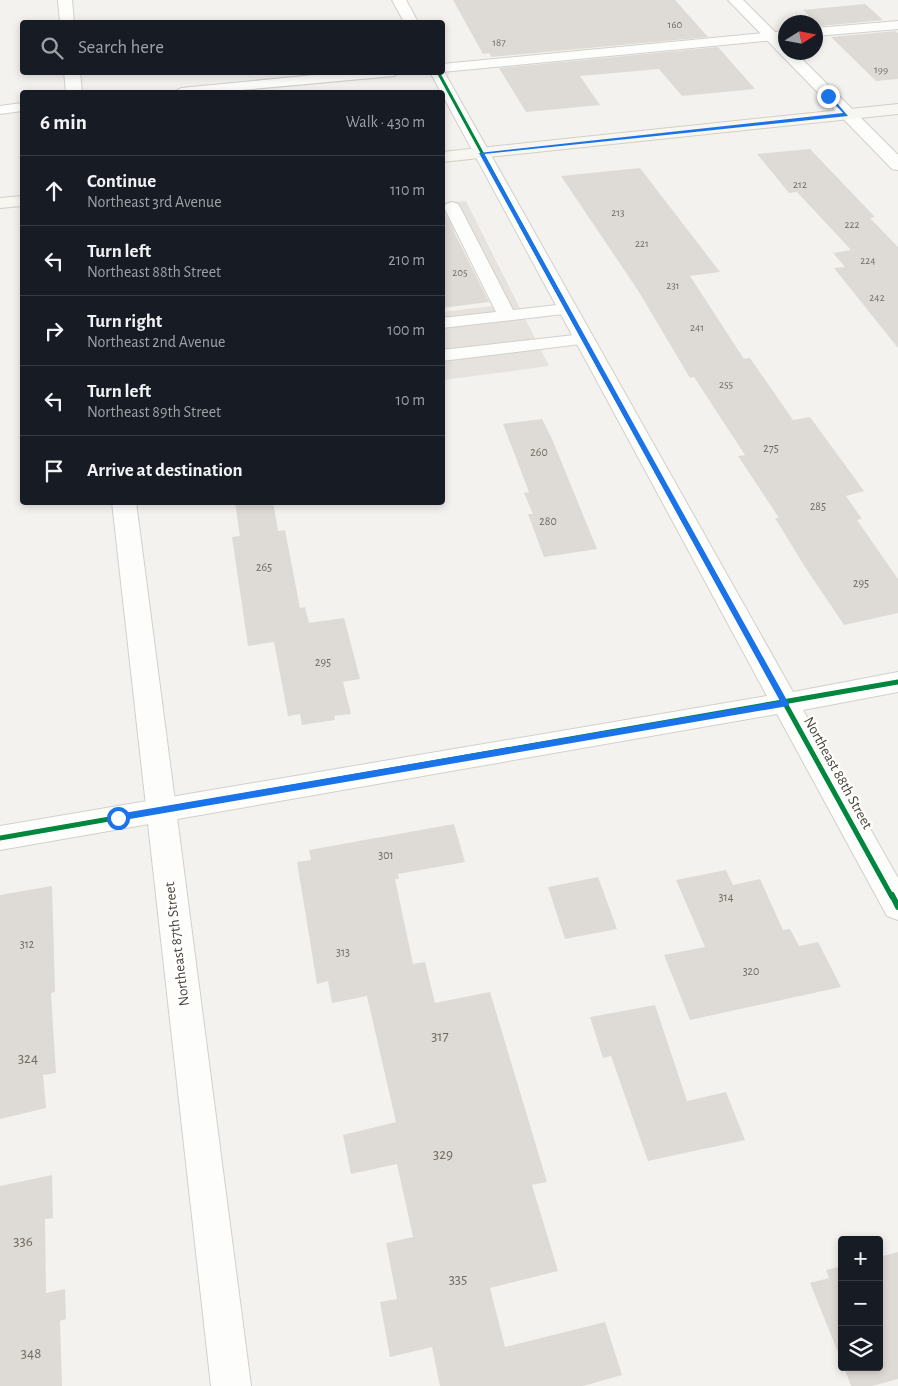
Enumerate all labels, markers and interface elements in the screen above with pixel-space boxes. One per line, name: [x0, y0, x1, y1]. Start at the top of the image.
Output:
north arrow: [778, 15, 823, 60]
house number: 160: [668, 19, 683, 30]
search box: [20, 20, 445, 75]
icon: search: [38, 34, 66, 62]
house number: 187: [492, 37, 506, 48]
text: Search here: [78, 38, 164, 57]
house number: 199: [874, 64, 888, 75]
route end: [817, 85, 840, 108]
text: 6 min: [40, 112, 87, 133]
text: Walk · 430 m: [346, 114, 425, 130]
text: Continue: [87, 172, 156, 191]
icon: ahead: [40, 177, 68, 205]
house number: 212: [793, 179, 807, 190]
text: 110 m: [390, 182, 425, 198]
text: Northeast 3rd Avenue: [87, 194, 222, 210]
house number: 213: [611, 207, 625, 218]
house number: 222: [844, 219, 860, 230]
house number: 221: [635, 238, 649, 249]
text: Turn left: [87, 242, 151, 261]
icon: left: [40, 247, 68, 275]
text: 210 m: [388, 252, 425, 268]
house number: 224: [860, 255, 876, 266]
text: Northeast 88th Street: [87, 264, 221, 280]
house number: 205: [452, 267, 468, 278]
house number: 231: [666, 280, 680, 291]
house number: 242: [869, 292, 885, 303]
text: Turn right: [87, 312, 162, 331]
icon: right: [40, 317, 68, 345]
text: 100 m: [387, 322, 425, 338]
house number: 241: [690, 322, 704, 333]
text: Northeast 2nd Avenue: [87, 334, 225, 350]
house number: 255: [719, 379, 734, 390]
text: Turn left: [87, 382, 151, 401]
icon: left: [40, 387, 68, 415]
text: 10 m: [396, 392, 425, 408]
text: Northeast 89th Street: [87, 404, 221, 420]
house number: 275: [763, 442, 779, 454]
house number: 260: [530, 446, 548, 458]
icon: arrive: [40, 457, 68, 485]
text: Arrive at destination: [87, 461, 243, 480]
house number: 285: [810, 500, 826, 512]
house number: 280: [539, 515, 557, 527]
house number: 265: [256, 561, 272, 573]
house number: 295: [853, 577, 869, 589]
house number: 295: [315, 656, 331, 668]
street label: Northeast 88th Street: [801, 714, 875, 832]
route start: [107, 807, 130, 830]
house number: 301: [378, 849, 394, 861]
street label: Northeast 87th Street: [162, 881, 192, 1007]
house number: 314: [719, 891, 734, 903]
house number: 312: [20, 938, 35, 950]
house number: 313: [336, 946, 350, 958]
house number: 320: [743, 965, 759, 977]
house number: 317: [431, 1029, 449, 1044]
house number: 324: [18, 1051, 38, 1066]
house number: 329: [433, 1147, 453, 1162]
house number: 336: [13, 1234, 33, 1249]
map controls: [838, 1236, 883, 1371]
button: +: [838, 1236, 883, 1281]
house number: 335: [449, 1272, 467, 1287]
button: −: [838, 1281, 883, 1326]
button: layers: [838, 1326, 883, 1371]
house number: 348: [21, 1346, 41, 1361]

